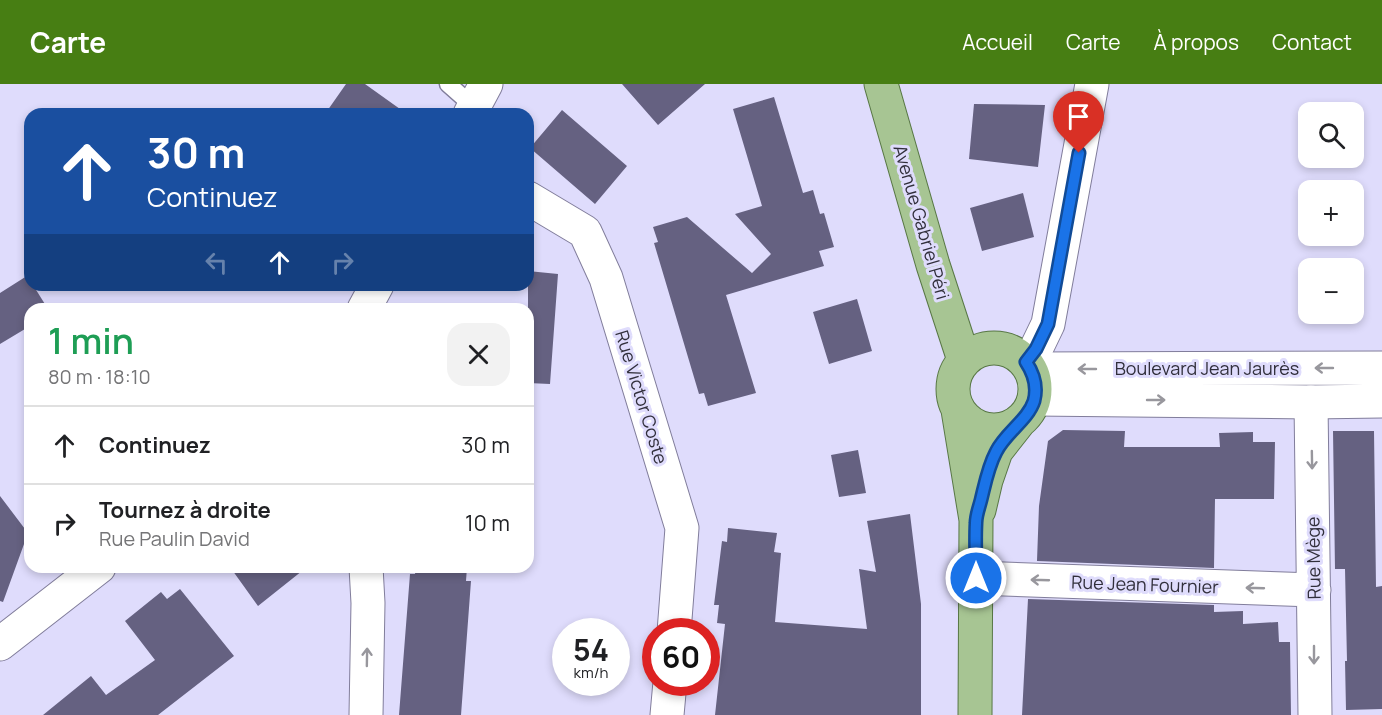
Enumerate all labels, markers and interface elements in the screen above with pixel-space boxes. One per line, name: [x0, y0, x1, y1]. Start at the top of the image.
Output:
text: Carte: [30, 23, 106, 61]
text: Accueil: [962, 28, 1033, 56]
text: Carte: [1066, 28, 1120, 56]
text: À propos: [1153, 28, 1239, 56]
text: Contact: [1272, 28, 1352, 56]
pin: [1053, 91, 1104, 153]
icon: arrive: [1062, 100, 1095, 133]
map controls: [1298, 102, 1364, 324]
button: search: [1298, 102, 1364, 168]
text: 30 m: [147, 123, 245, 181]
icon: ahead: [48, 132, 126, 210]
street label: Avenue Gabriel Péri: [888, 142, 956, 302]
text: Continuez: [147, 178, 278, 215]
button: +: [1298, 180, 1364, 246]
icon: left: [200, 246, 233, 279]
icon: ahead: [263, 246, 296, 279]
icon: right: [326, 246, 359, 279]
button: −: [1298, 258, 1364, 324]
text: 1 min: [48, 316, 134, 365]
button: close: [447, 323, 510, 386]
street label: Rue Victor Coste: [610, 327, 674, 467]
street label: Boulevard Jean Jaurès: [1115, 356, 1299, 380]
one-way arrow: [1314, 362, 1334, 374]
text: 80 m · 18:10: [48, 363, 151, 390]
one-way arrow: [1077, 363, 1097, 375]
one-way arrow: [1146, 394, 1166, 406]
icon: ahead: [48, 429, 81, 462]
text: Continuez: [99, 430, 211, 460]
text: 30 m: [461, 430, 510, 460]
one-way arrow: [1306, 450, 1318, 470]
text: Tournez à droite: [99, 495, 271, 525]
icon: right: [48, 507, 81, 540]
text: 10 m: [465, 508, 510, 538]
street label: Rue Mège: [1300, 516, 1326, 600]
text: Rue Paulin David: [99, 525, 250, 552]
position arrow: [944, 546, 1008, 610]
street label: Rue Jean Fournier: [1071, 569, 1220, 599]
one-way arrow: [1030, 575, 1050, 586]
one-way arrow: [1246, 583, 1266, 594]
speed limit sign: 60: [642, 618, 720, 696]
text: 54: [573, 629, 609, 670]
one-way arrow: [1308, 645, 1320, 665]
one-way arrow: [361, 647, 373, 667]
text: km/h: [574, 662, 608, 683]

